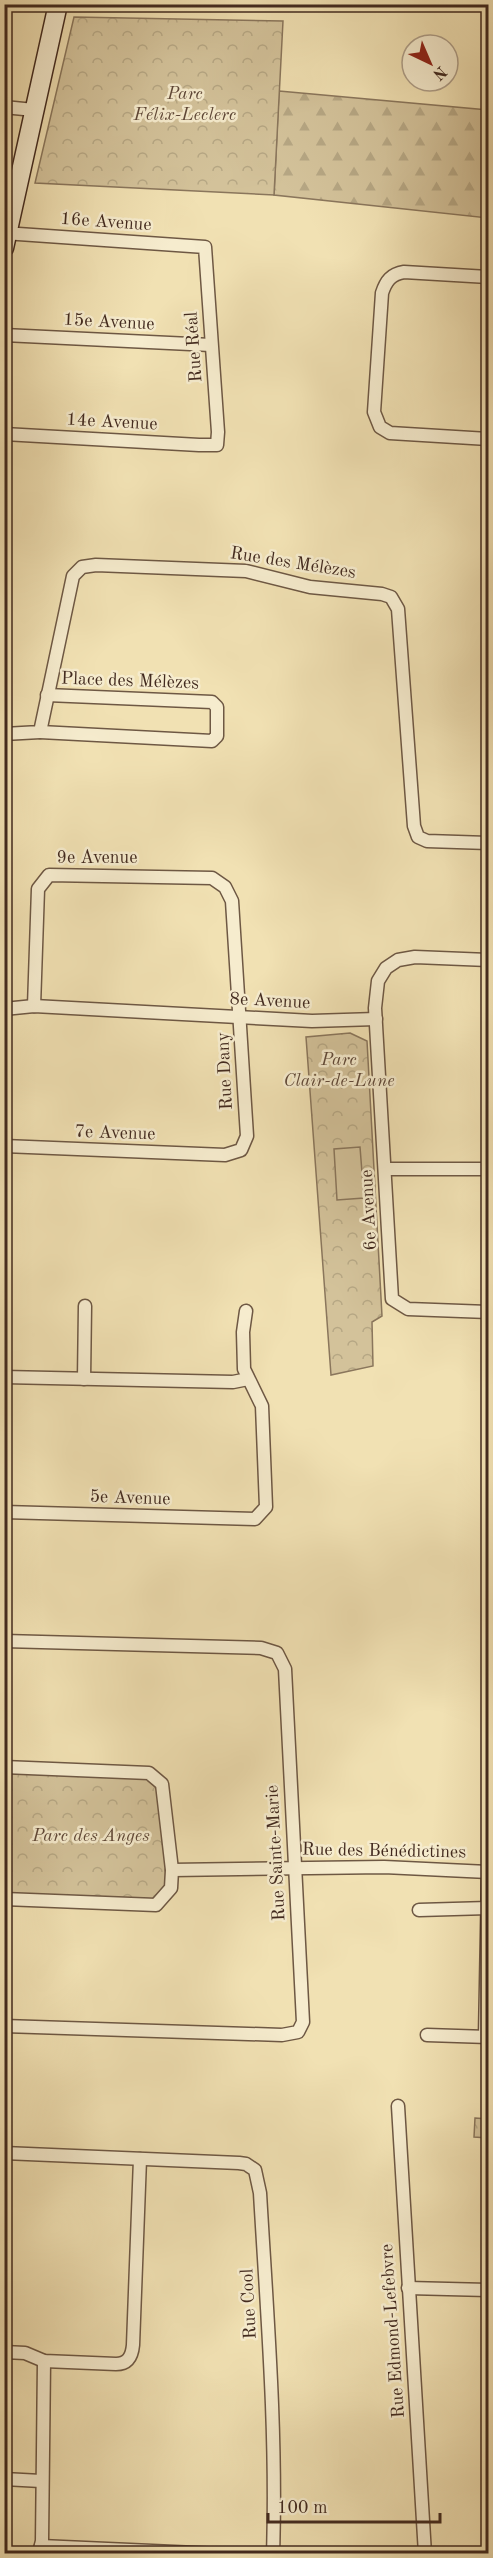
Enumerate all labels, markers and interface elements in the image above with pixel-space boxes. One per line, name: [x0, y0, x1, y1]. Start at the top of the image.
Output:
north arrow: [400, 33, 460, 93]
text: N: [429, 62, 449, 83]
park label: Parc Félix-Leclerc: [133, 85, 236, 124]
street label: 16e Avenue: [60, 210, 152, 234]
street label: 15e Avenue: [63, 311, 155, 333]
street label: Rue Réal: [183, 311, 205, 383]
street label: 14e Avenue: [66, 411, 158, 433]
street label: Rue des Mélèzes: [229, 544, 357, 582]
street label: Place des Mélèzes: [61, 670, 200, 692]
street label: 9e Avenue: [57, 849, 137, 867]
street label: 8e Avenue: [229, 990, 311, 1012]
street label: Rue Dany: [214, 1031, 236, 1110]
park label: Parc Clair-de-Lune: [283, 1051, 395, 1090]
street label: 7e Avenue: [74, 1123, 156, 1143]
street label: 6e Avenue: [358, 1169, 380, 1251]
street label: 5e Avenue: [89, 1488, 171, 1508]
street label: Rue Sainte-Marie: [263, 1785, 289, 1921]
park label: Parc des Anges: [31, 1827, 150, 1845]
street label: Rue des Bénédictines: [302, 1841, 466, 1861]
street label: Rue Edmond-Lefebvre: [378, 2243, 408, 2419]
street label: Rue Cool: [238, 2268, 260, 2340]
scale bar: [268, 2486, 440, 2524]
text: 100 m: [277, 2499, 328, 2517]

